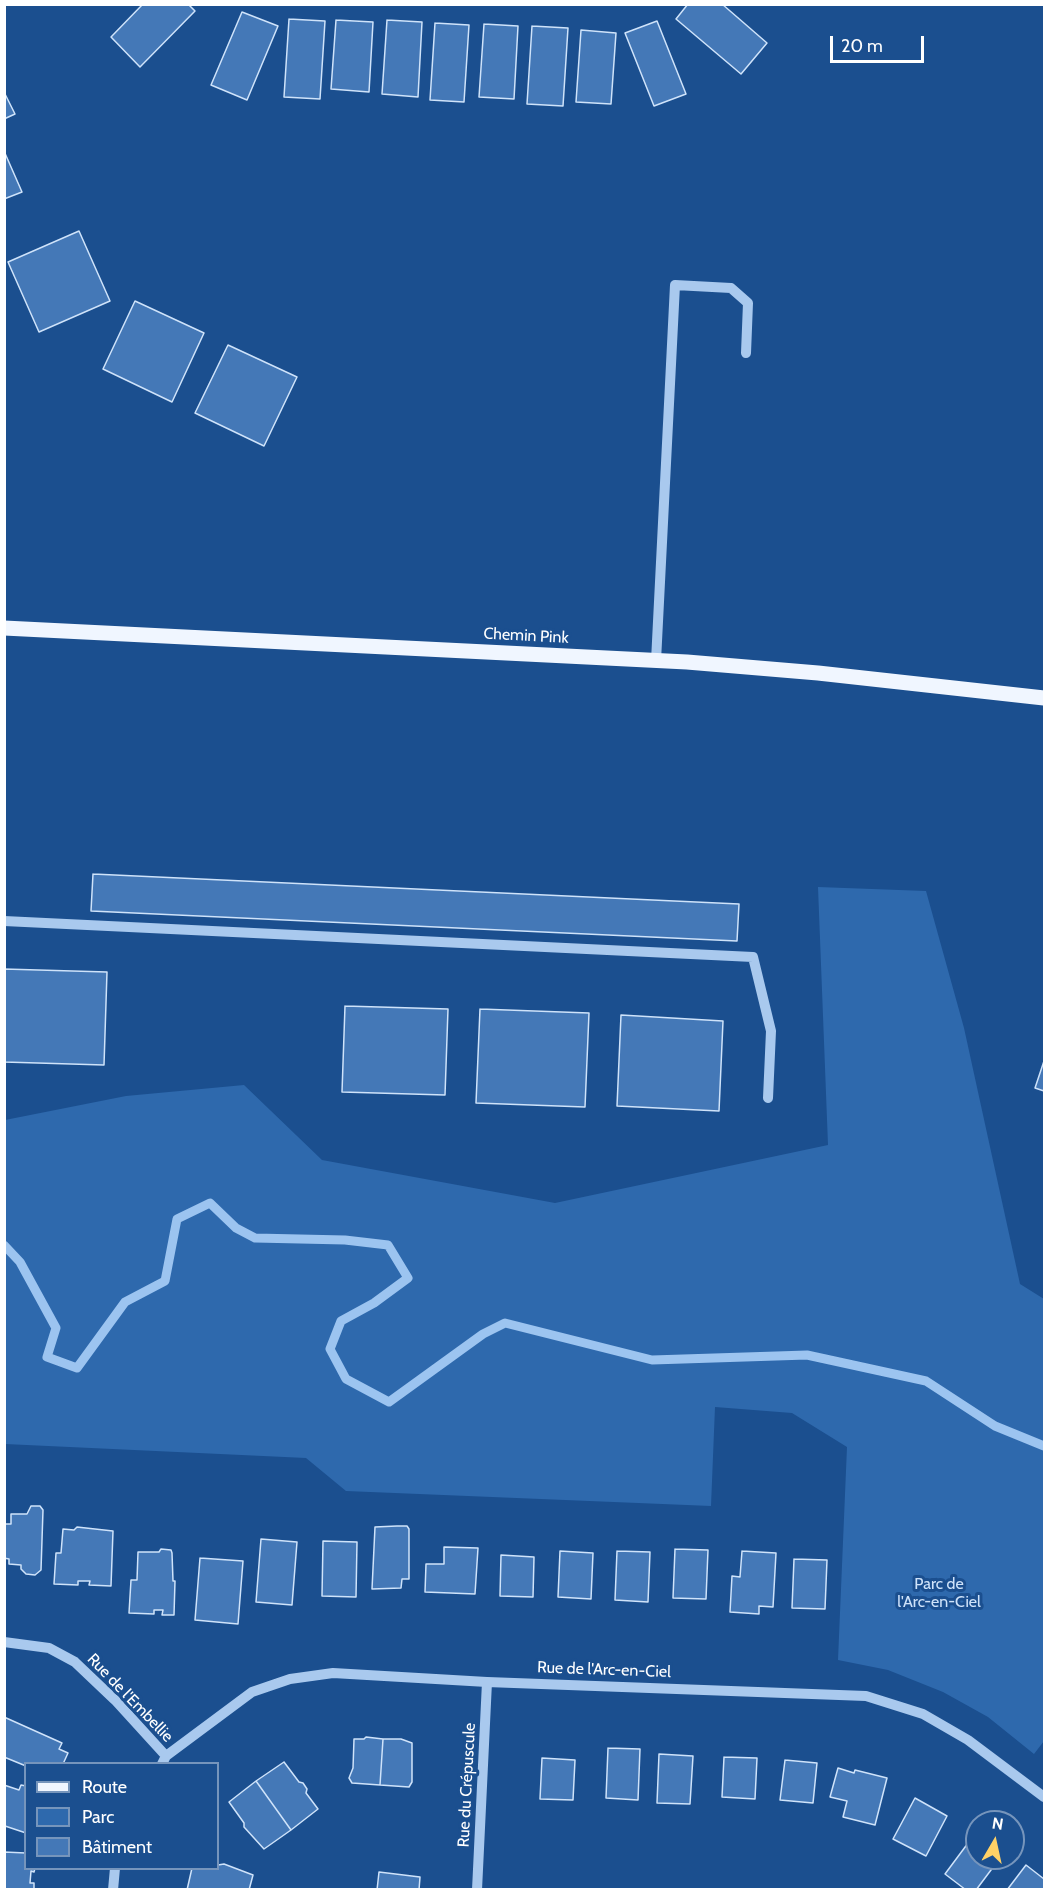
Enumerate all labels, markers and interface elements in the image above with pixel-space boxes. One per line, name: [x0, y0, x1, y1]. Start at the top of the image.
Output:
scale bar: [833, 24, 928, 62]
text: 20 m: [841, 35, 883, 57]
street label: Chemin Pink: [483, 624, 569, 648]
park label: Parc de l'Arc-en-Ciel: [897, 1574, 981, 1612]
street label: Rue de l'Embellie: [83, 1650, 177, 1746]
street label: Rue de l'Arc-en-Ciel: [537, 1658, 671, 1682]
street label: Rue du Crépuscule: [454, 1722, 480, 1848]
legend: [24, 1762, 219, 1870]
text: Route: [82, 1776, 127, 1798]
text: Parc: [82, 1806, 114, 1828]
north arrow: [965, 1810, 1025, 1870]
text: N: [991, 1813, 1005, 1834]
text: Bâtiment: [82, 1836, 152, 1858]

